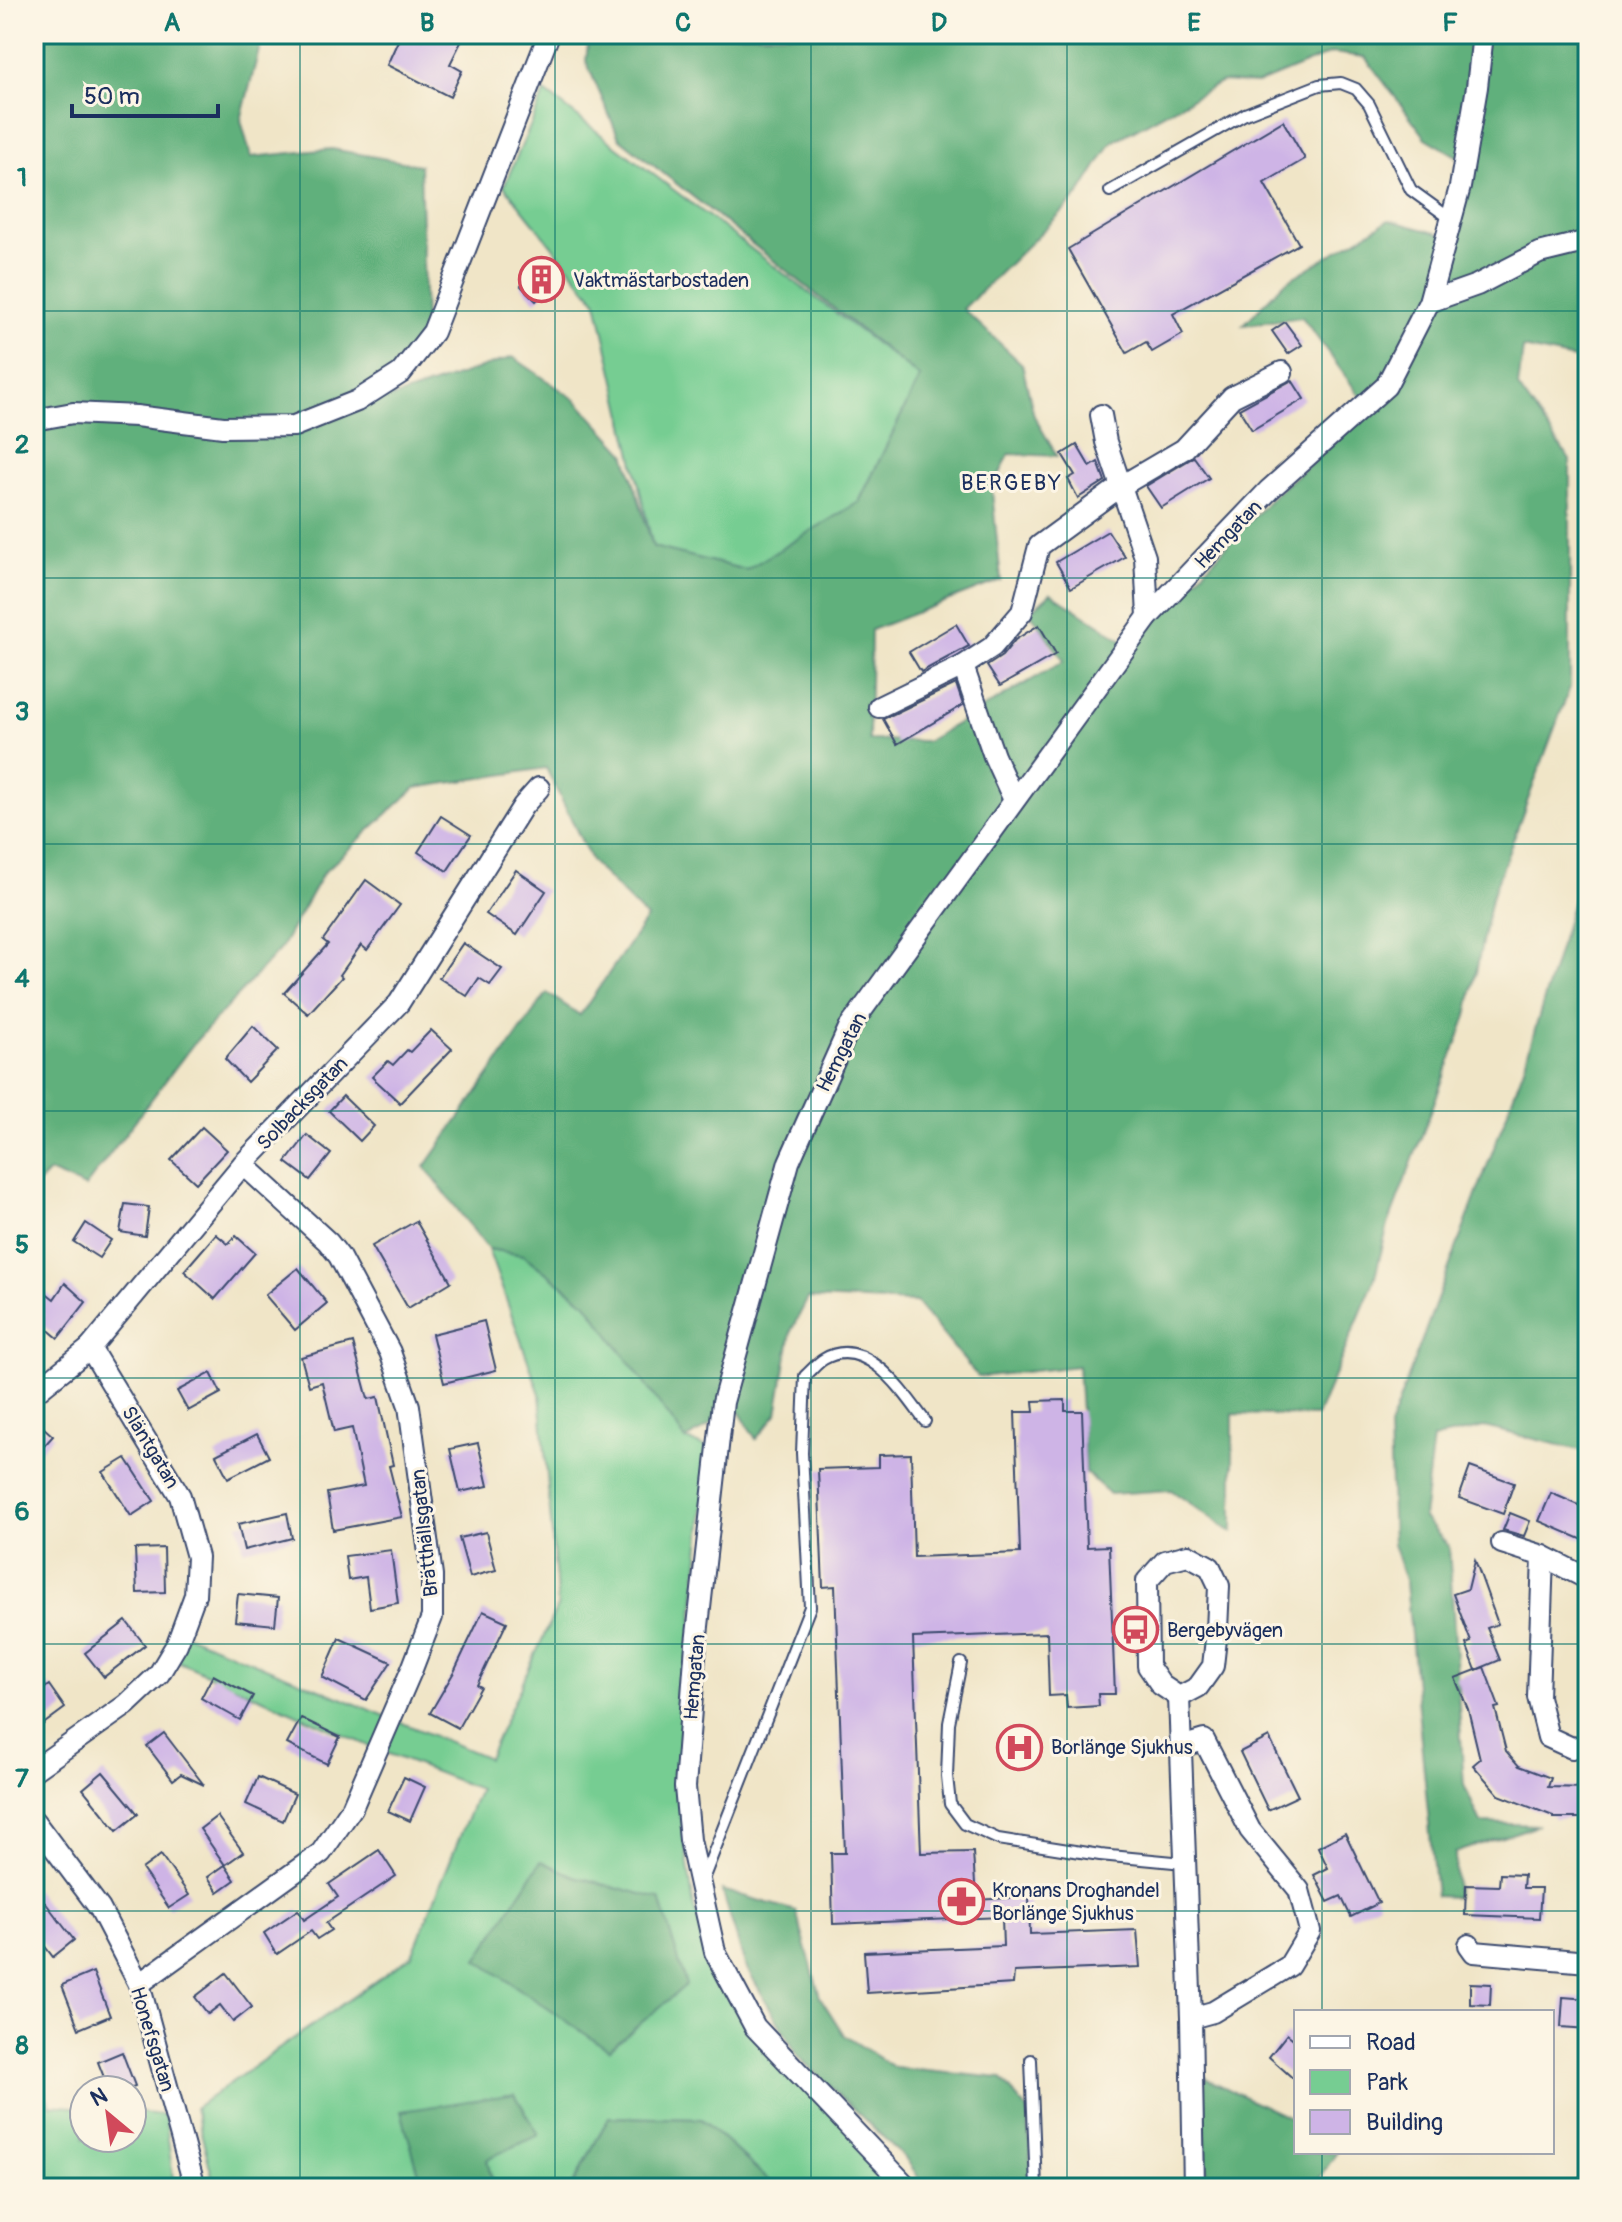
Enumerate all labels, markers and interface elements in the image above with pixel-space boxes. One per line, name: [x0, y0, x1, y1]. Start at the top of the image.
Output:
text: A: [164, 7, 181, 39]
text: B: [420, 7, 434, 39]
text: C: [675, 7, 691, 39]
text: D: [931, 7, 947, 39]
text: E: [1187, 7, 1201, 39]
text: F: [1442, 7, 1458, 39]
scale bar: [72, 68, 218, 118]
text: 50 m: [84, 82, 140, 111]
text: 1: [17, 162, 27, 194]
building icon: Vaktmästarbostaden: [518, 256, 566, 304]
place label: Vaktmästarbostaden: [573, 268, 749, 293]
text: 2: [15, 429, 29, 461]
district label: BERGEBY: [961, 469, 1063, 497]
street label: Hemgatan: [1189, 495, 1267, 574]
text: 3: [15, 696, 29, 728]
text: 4: [14, 963, 30, 995]
street label: Hemgatan: [811, 1008, 872, 1096]
street label: Solbacksgatan: [251, 1051, 353, 1155]
text: 5: [15, 1229, 29, 1261]
street label: Släntgatan: [116, 1401, 185, 1493]
street label: Brätthällsgatan: [405, 1468, 444, 1598]
text: 6: [14, 1496, 30, 1528]
bus stop icon: Bergebyvägen: [1112, 1606, 1160, 1654]
place label: Bergebyvägen: [1167, 1618, 1283, 1643]
street label: Hemgatan: [678, 1633, 711, 1721]
hospital icon: Borlänge Sjukhus: [996, 1723, 1044, 1771]
place label: Borlänge Sjukhus: [1051, 1735, 1193, 1760]
text: 7: [15, 1763, 29, 1795]
pharmacy icon: Kronans Droghandel Borlänge Sjukhus: [937, 1877, 985, 1925]
place label: Kronans Droghandel Borlänge Sjukhus: [992, 1878, 1160, 1926]
street label: Honefsgatan: [125, 1984, 180, 2095]
legend: [1294, 2010, 1554, 2154]
text: Road: [1366, 2028, 1416, 2057]
text: 8: [15, 2030, 29, 2062]
text: Park: [1366, 2068, 1408, 2097]
north arrow: [68, 2074, 148, 2154]
text: N: [85, 2081, 112, 2113]
text: Building: [1366, 2108, 1443, 2137]

